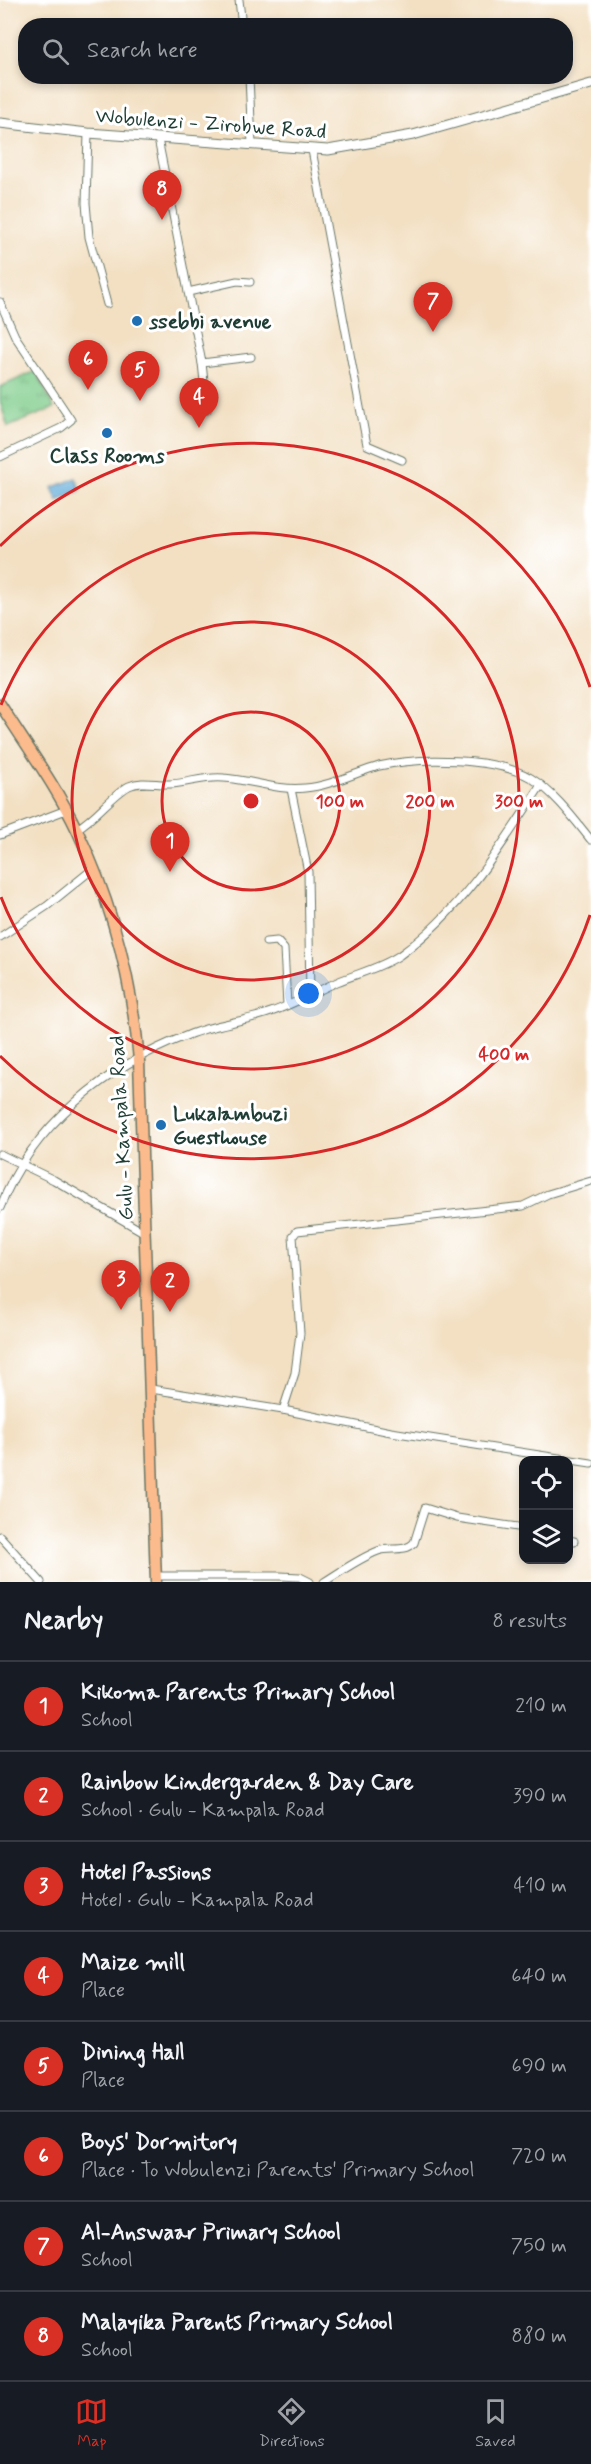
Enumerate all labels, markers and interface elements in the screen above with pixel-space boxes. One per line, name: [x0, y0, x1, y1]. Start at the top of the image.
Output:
search box: [18, 18, 573, 84]
icon: search: [39, 35, 72, 68]
text: Search here: [87, 37, 198, 65]
street label: Wobulenzi - Zirobwe Road: [95, 102, 327, 146]
pin: 8: [142, 170, 182, 220]
pin: 7: [414, 282, 452, 332]
place label: ssebbi avenue: [148, 308, 272, 336]
marker: ssebbi avenue: [130, 314, 144, 328]
pin: 6: [68, 340, 107, 390]
pin: 5: [120, 352, 160, 401]
pin: 4: [180, 378, 218, 428]
marker: Class Rooms: [100, 426, 114, 440]
place label: Class Rooms: [50, 442, 165, 470]
text: 100 m: [316, 790, 364, 814]
text: 200 m: [405, 790, 455, 814]
text: 300 m: [495, 790, 543, 814]
centre of rings: [241, 791, 261, 811]
pin: 1: [150, 822, 190, 872]
your location: [294, 979, 323, 1008]
street label: Gulu - Kampala Road: [103, 1035, 141, 1221]
text: 400 m: [479, 1043, 529, 1067]
place label: Lukalambuzi Guesthouse: [173, 1100, 288, 1152]
marker: Lukalambuzi Guesthouse: [154, 1118, 168, 1132]
pin: 3: [102, 1260, 140, 1310]
pin: 2: [150, 1262, 190, 1312]
map controls: [519, 1456, 573, 1564]
button: locate: [519, 1456, 573, 1510]
button: layers: [519, 1510, 573, 1564]
text: Nearby: [24, 1604, 103, 1638]
text: 8 results: [493, 1608, 567, 1635]
text: Kikoma Parents Primary School: [81, 1679, 395, 1707]
text: 1: [39, 1693, 48, 1720]
text: 210 m: [515, 1693, 567, 1720]
text: School: [81, 1707, 133, 1734]
text: Rainbow Kindergarden & Day Care: [81, 1769, 414, 1797]
text: 2: [39, 1783, 48, 1810]
text: 390 m: [513, 1783, 567, 1810]
text: School · Gulu - Kampala Road: [81, 1797, 325, 1824]
text: Hotel Passions: [81, 1859, 211, 1887]
text: 3: [39, 1873, 48, 1900]
text: 410 m: [513, 1873, 567, 1900]
text: Hotel · Gulu - Kampala Road: [81, 1887, 314, 1914]
text: Maize mill: [81, 1949, 185, 1977]
text: 4: [38, 1963, 49, 1990]
text: 640 m: [511, 1963, 567, 1990]
text: Place: [81, 1977, 125, 2004]
text: Dining Hall: [81, 2039, 185, 2067]
text: 5: [38, 2053, 50, 2080]
text: 690 m: [512, 2053, 567, 2080]
text: Place: [81, 2067, 125, 2094]
text: Boys' Dormitory: [81, 2129, 237, 2157]
text: 6: [38, 2143, 49, 2170]
text: 720 m: [511, 2143, 567, 2170]
text: Place · To Wobulenzi Parents' Primary School: [81, 2157, 474, 2184]
text: Al-Answaar Primary School: [81, 2219, 341, 2247]
text: 7: [37, 2233, 50, 2260]
text: 750 m: [511, 2233, 567, 2260]
text: School: [81, 2247, 133, 2274]
text: Malayika Parents Primary School: [81, 2309, 393, 2337]
text: 8: [38, 2323, 49, 2350]
text: 880 m: [511, 2323, 567, 2350]
text: School: [81, 2337, 133, 2364]
tab: Map: [75, 2395, 108, 2452]
tab: Directions: [259, 2395, 325, 2452]
tab: Saved: [475, 2395, 516, 2452]

